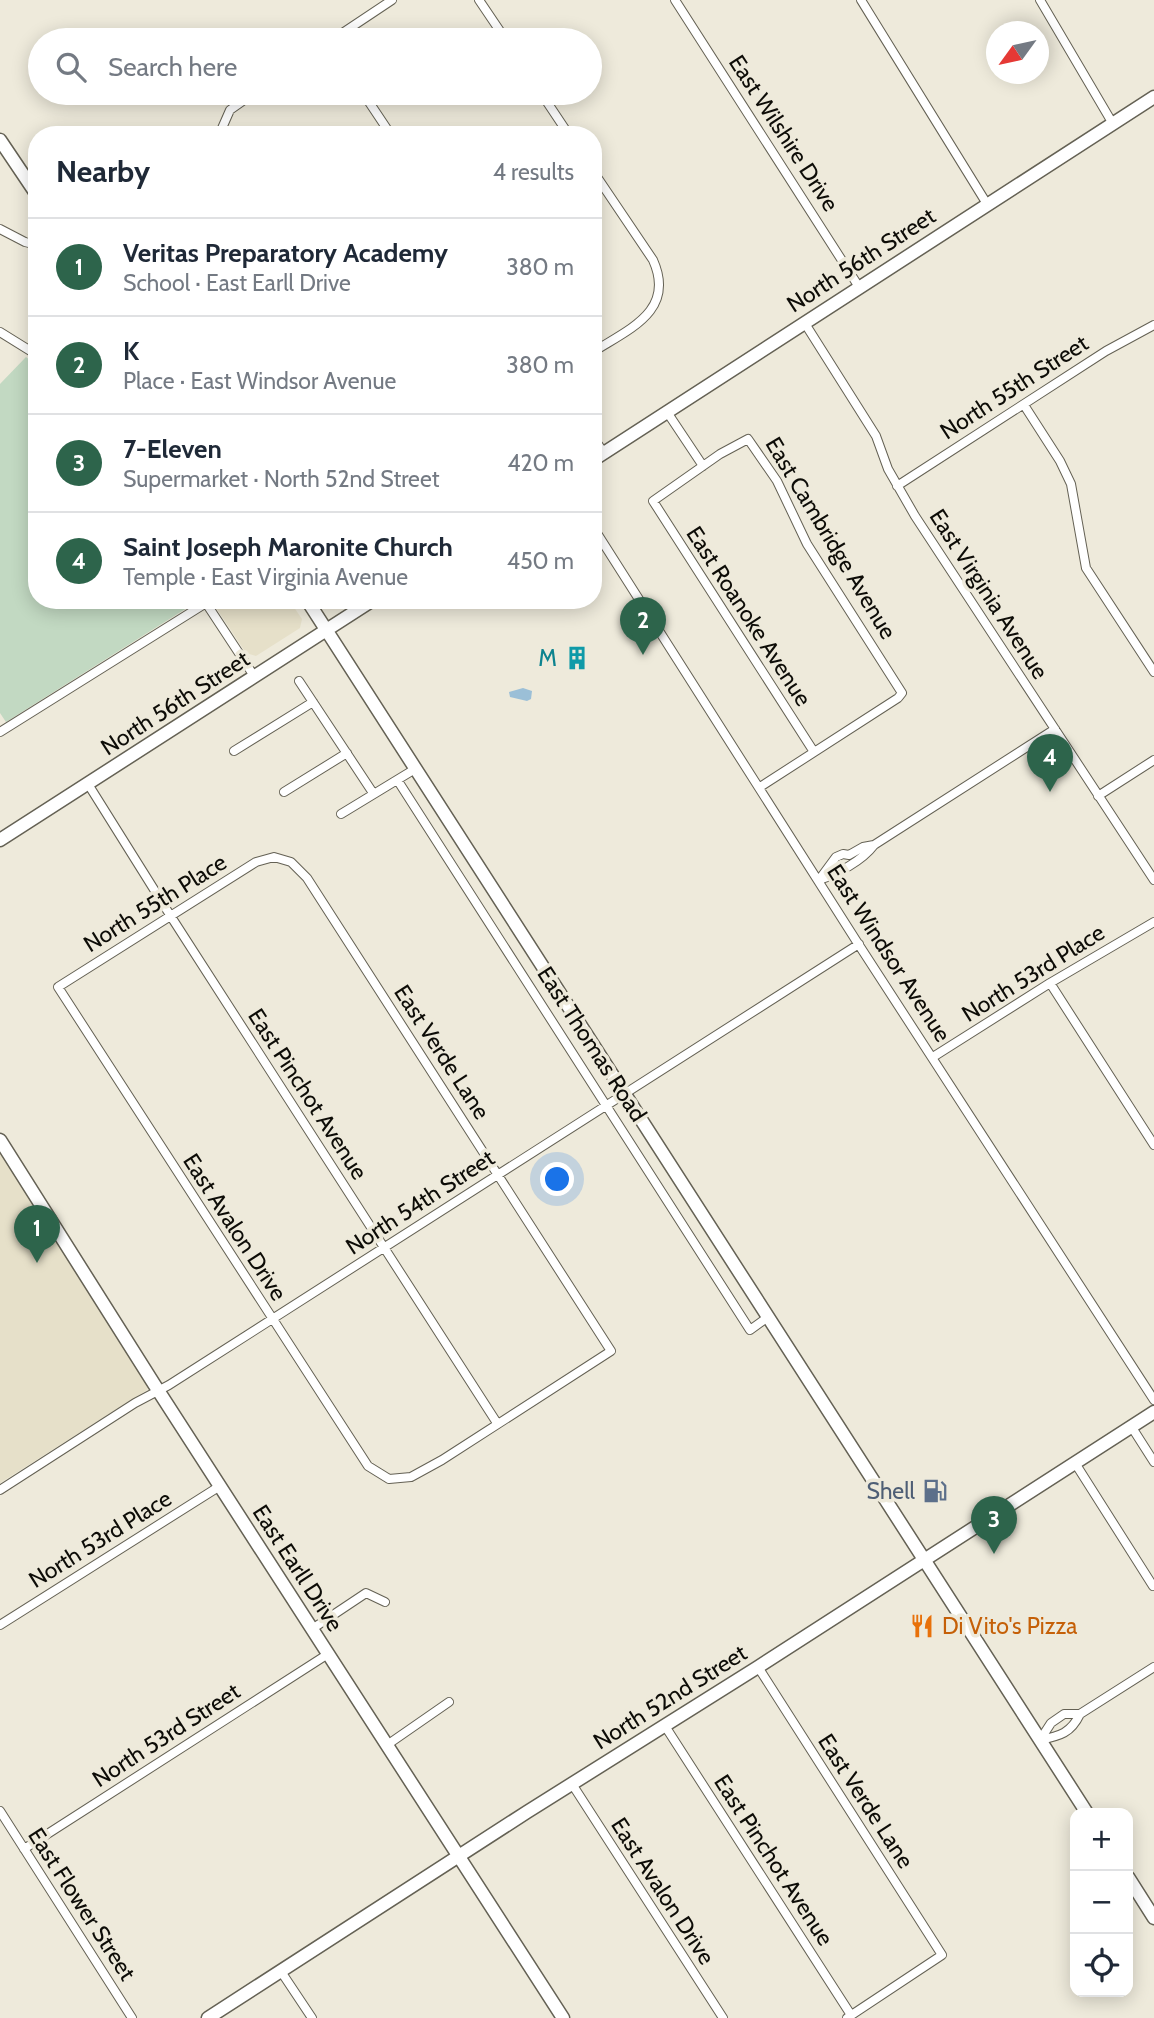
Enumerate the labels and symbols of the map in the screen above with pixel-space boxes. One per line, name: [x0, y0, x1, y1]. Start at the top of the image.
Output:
north arrow: [986, 21, 1049, 84]
street label: East Wilshire Drive: [723, 50, 845, 217]
street label: North 56th Street: [782, 202, 941, 318]
street label: North 55th Street: [935, 329, 1093, 445]
street label: East Cambridge Avenue: [760, 432, 903, 644]
street label: East Virginia Avenue: [924, 504, 1054, 684]
street label: East Roanoke Avenue: [680, 521, 818, 711]
pin: 2: [620, 597, 666, 655]
place label: M: [538, 644, 557, 672]
building icon: M: [563, 644, 591, 672]
street label: North 56th Street: [96, 645, 255, 761]
pin: 4: [1027, 734, 1073, 792]
street label: North 55th Place: [78, 848, 232, 958]
street label: East Windsor Avenue: [821, 859, 957, 1047]
street label: North 53rd Place: [957, 918, 1110, 1028]
street label: East Thomas Road: [531, 961, 653, 1127]
street label: East Verde Lane: [388, 980, 496, 1125]
street label: East Pinchot Avenue: [242, 1003, 374, 1185]
street label: North 54th Street: [340, 1143, 500, 1260]
street label: East Avalon Drive: [177, 1148, 293, 1306]
your location: [540, 1162, 574, 1196]
pin: 1: [14, 1205, 60, 1263]
place label: Shell: [867, 1477, 916, 1505]
fuel station icon: Shell: [921, 1477, 949, 1505]
street label: North 53rd Place: [24, 1484, 177, 1594]
pin: 3: [971, 1496, 1017, 1554]
street label: East Earll Drive: [247, 1500, 349, 1637]
restaurant icon: Di Vito's Pizza: [908, 1612, 936, 1640]
place label: Di Vito's Pizza: [942, 1612, 1077, 1640]
street label: North 52nd Street: [588, 1638, 752, 1755]
street label: North 53rd Street: [87, 1677, 245, 1793]
street label: East Verde Lane: [812, 1729, 920, 1874]
street label: East Pinchot Avenue: [708, 1769, 840, 1951]
street label: East Avalon Drive: [605, 1812, 721, 1970]
street label: East Flower Street: [22, 1823, 142, 1986]

